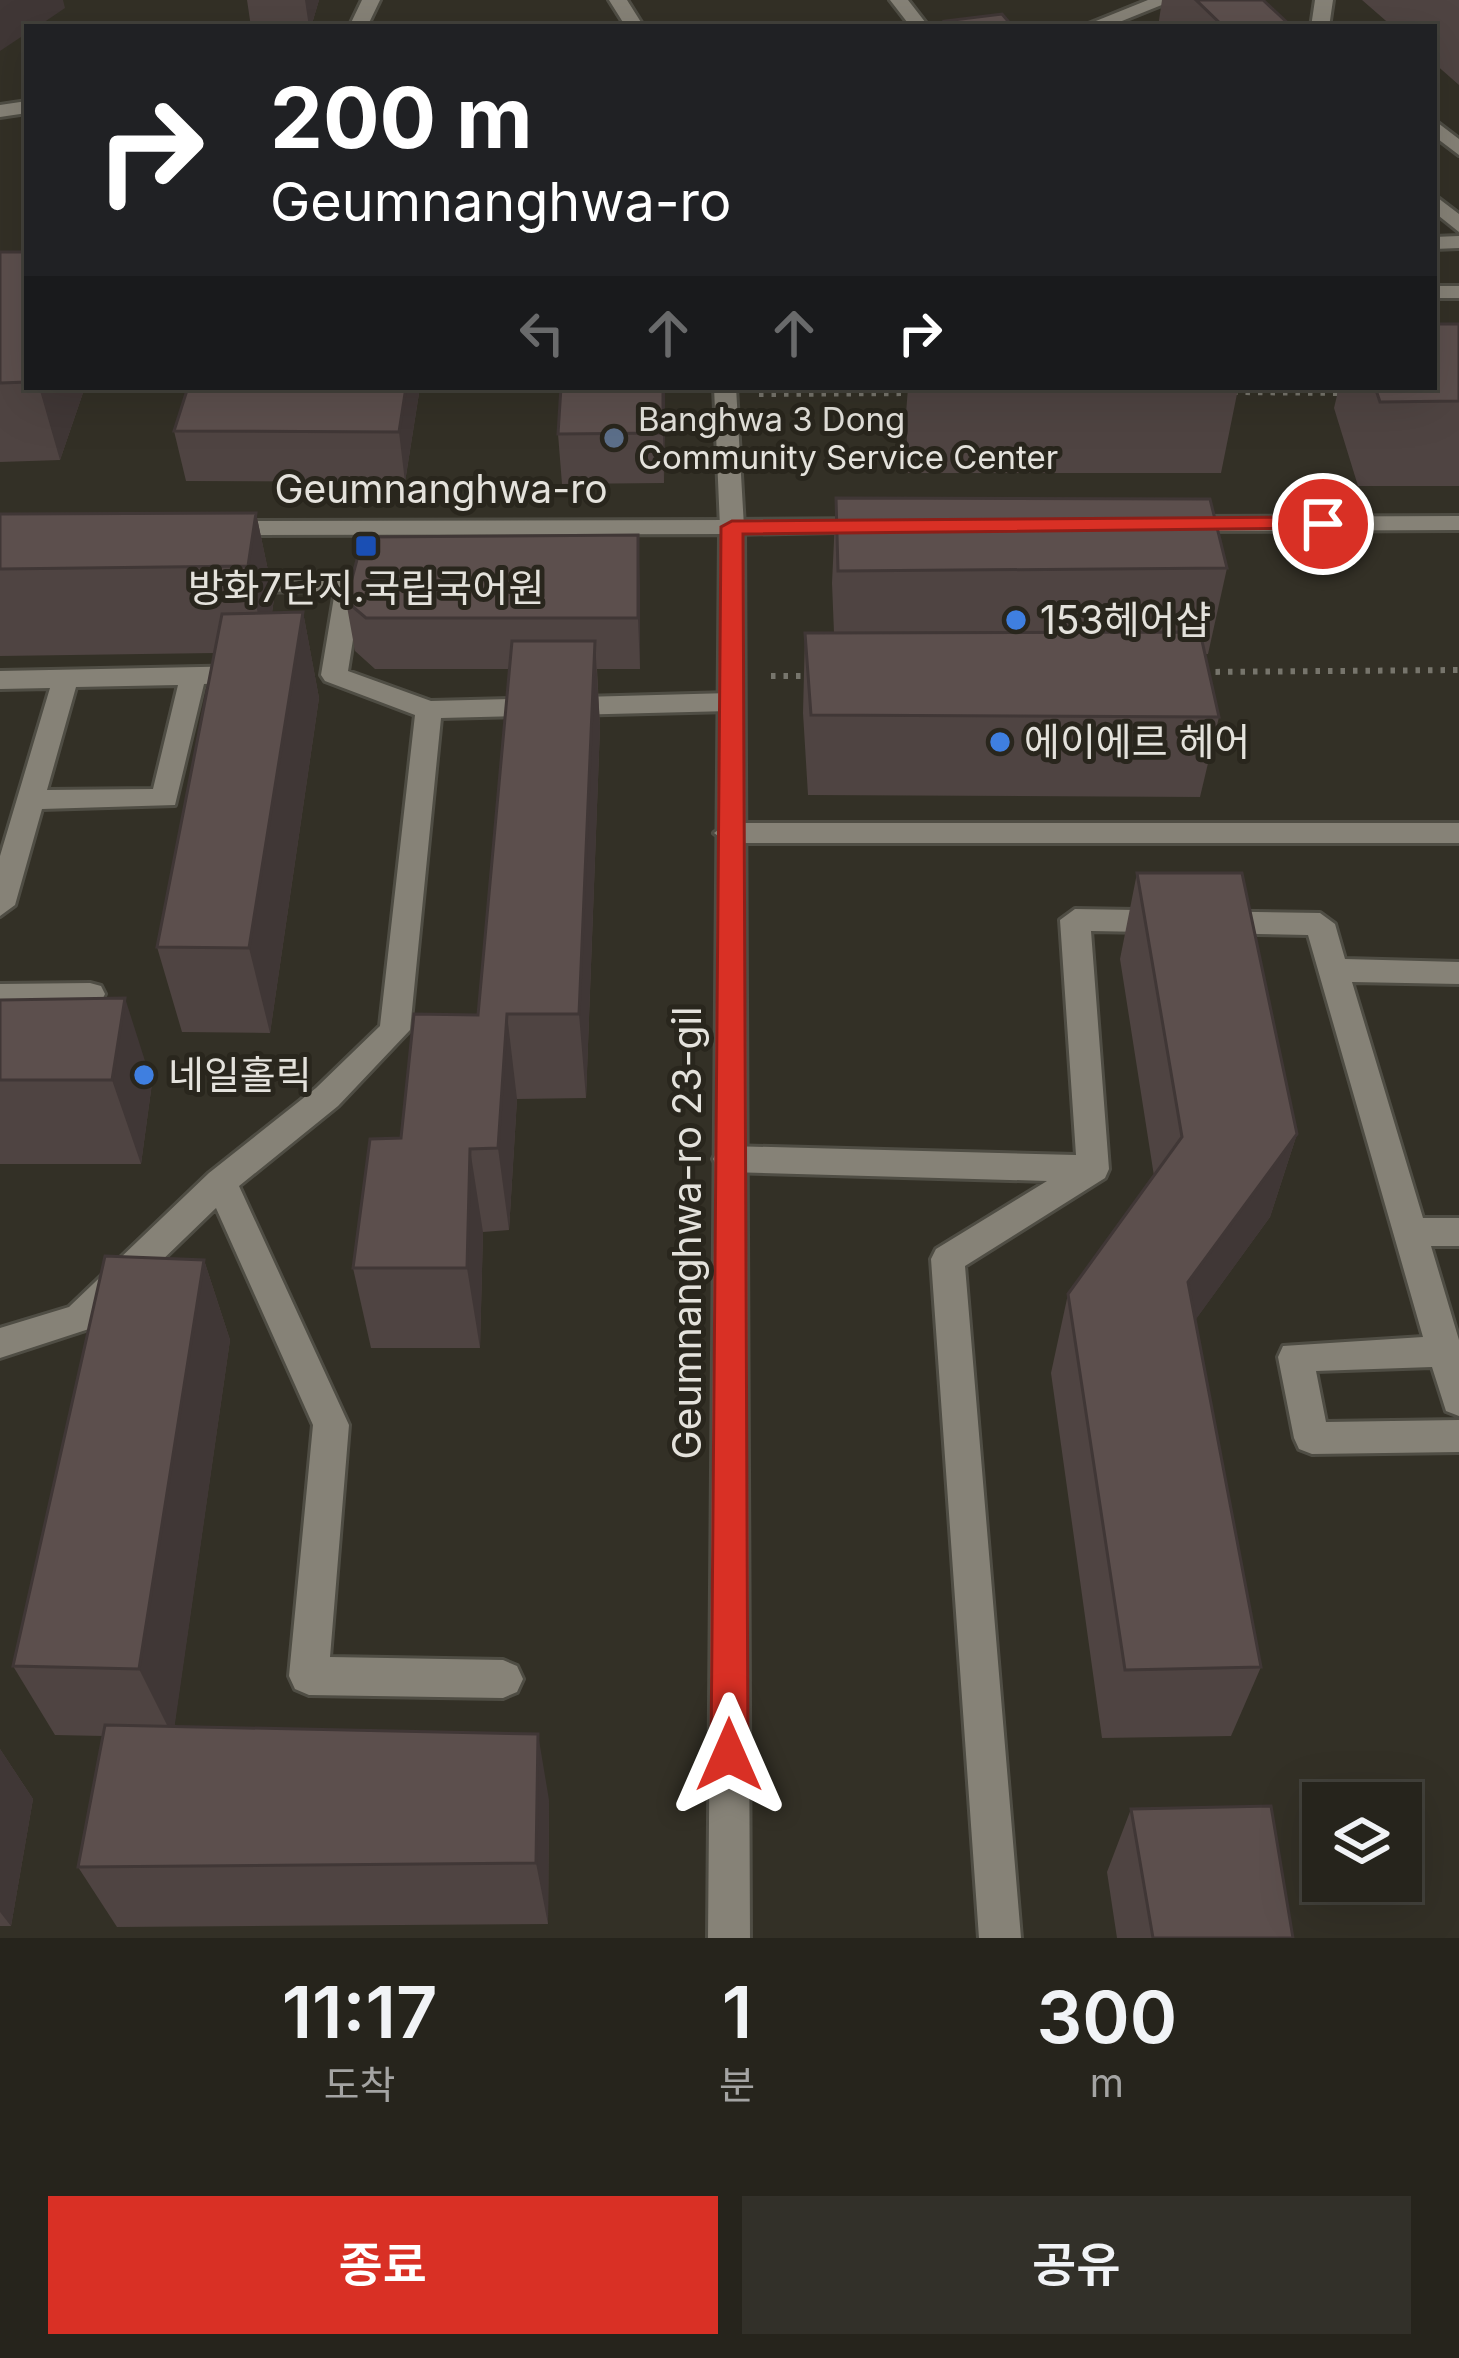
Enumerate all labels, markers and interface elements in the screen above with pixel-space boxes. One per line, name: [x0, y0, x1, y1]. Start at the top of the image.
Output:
text: 200 m: [270, 67, 533, 168]
icon: right: [72, 72, 228, 228]
text: Geumnanghwa-ro: [270, 169, 731, 234]
icon: left: [509, 300, 575, 366]
icon: ahead: [635, 300, 701, 366]
icon: ahead: [761, 300, 827, 366]
icon: right: [887, 300, 953, 366]
place label: Banghwa 3 Dong Community Service Center: [638, 399, 1058, 477]
marker: Banghwa 3 Dong Community Service Center: [601, 425, 627, 451]
street label: Geumnanghwa-ro: [274, 465, 608, 512]
pin: [1272, 473, 1374, 575]
icon: arrive: [1290, 491, 1356, 557]
marker: 방화7단지.국립국어원: [353, 533, 379, 559]
place label: 방화7단지.국립국어원: [188, 564, 544, 611]
place label: 153헤어샵: [1040, 596, 1211, 643]
marker: 153헤어샵: [1003, 607, 1029, 633]
place label: 에이에르 헤어: [1024, 718, 1250, 765]
marker: 에이에르 헤어: [987, 729, 1013, 755]
street label: Geumnanghwa-ro 23-gil: [663, 1007, 710, 1459]
place label: 네일홀릭: [168, 1051, 312, 1098]
marker: 네일홀릭: [131, 1062, 157, 1088]
position arrow: [666, 1692, 792, 1818]
map controls: [1302, 1782, 1422, 1902]
button: layers: [1302, 1782, 1422, 1902]
text: 11:17: [282, 1968, 437, 2055]
text: 1: [722, 1968, 752, 2055]
text: 300: [1037, 1973, 1177, 2060]
text: m: [1090, 2059, 1124, 2106]
text: 도착: [324, 2061, 395, 2108]
text: 분: [719, 2061, 755, 2108]
button: 종료: [48, 2196, 718, 2334]
button: 공유: [742, 2196, 1411, 2334]

